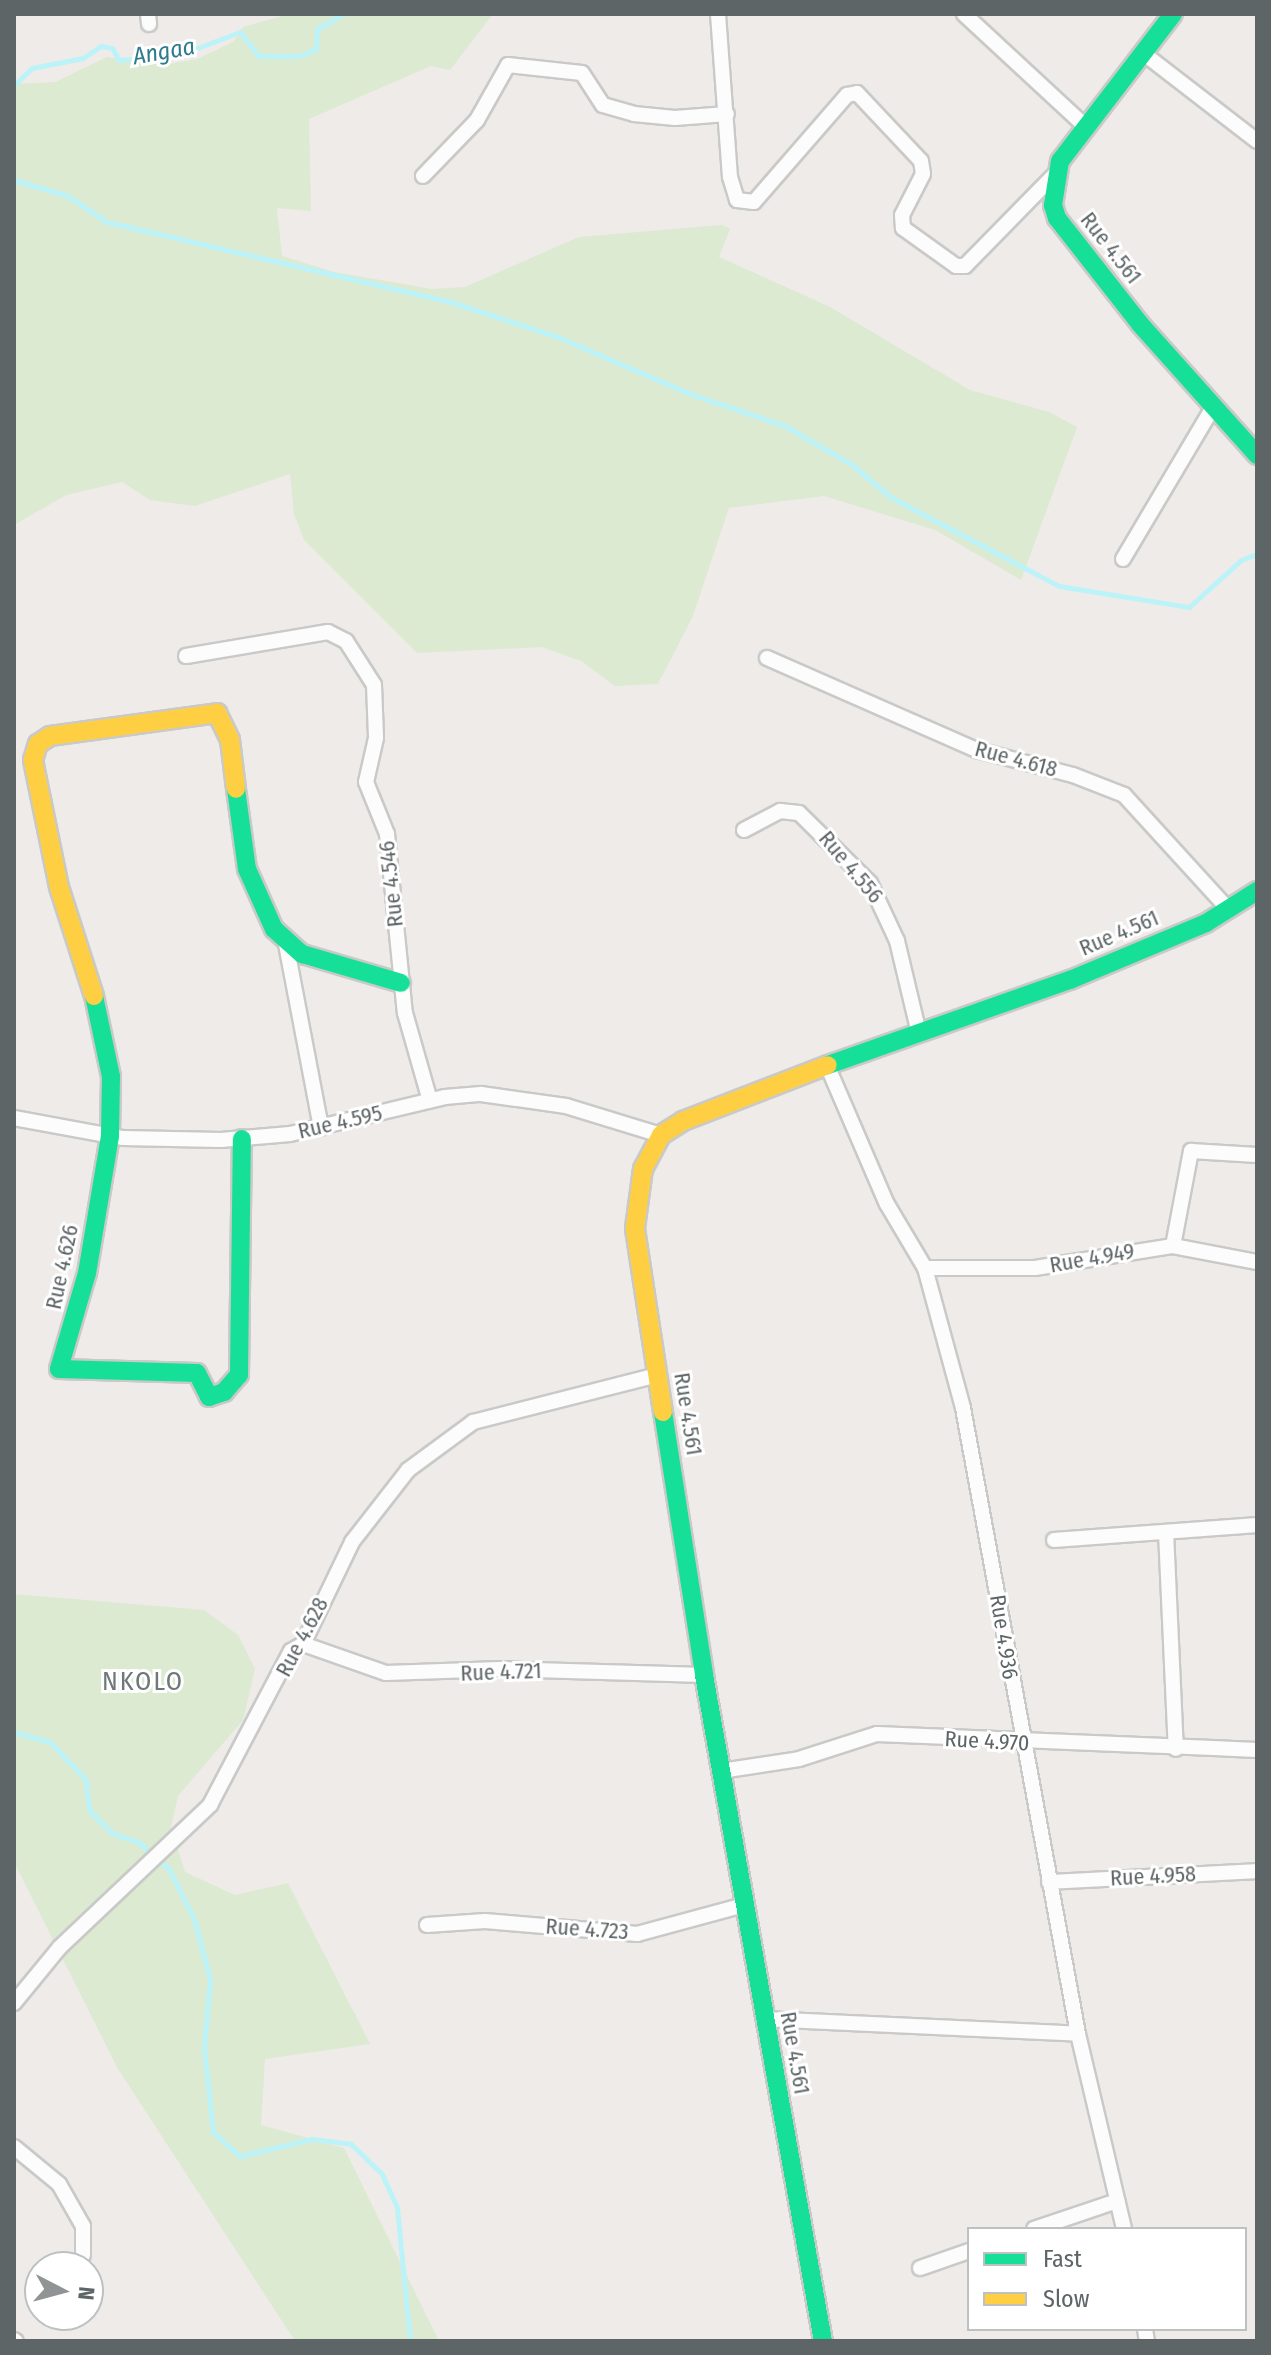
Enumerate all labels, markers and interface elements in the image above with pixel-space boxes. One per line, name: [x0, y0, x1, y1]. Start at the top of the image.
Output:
water label: Angaa: [131, 32, 197, 72]
street label: Rue 4.561: [1075, 207, 1147, 289]
street label: Rue 4.618: [972, 735, 1060, 783]
street label: Rue 4.556: [813, 826, 889, 908]
street label: Rue 4.546: [373, 839, 409, 929]
street label: Rue 4.561: [1075, 905, 1163, 961]
street label: Rue 4.595: [295, 1100, 385, 1144]
street label: Rue 4.626: [40, 1222, 84, 1312]
street label: Rue 4.949: [1047, 1238, 1137, 1278]
street label: Rue 4.561: [668, 1371, 708, 1457]
street label: Rue 4.628: [270, 1593, 334, 1681]
street label: Rue 4.936: [984, 1593, 1024, 1681]
street label: Rue 4.721: [460, 1657, 542, 1687]
district label: NKOLO: [102, 1666, 184, 1698]
street label: Rue 4.970: [944, 1726, 1030, 1756]
street label: Rue 4.958: [1109, 1861, 1197, 1891]
street label: Rue 4.723: [545, 1913, 629, 1945]
street label: Rue 4.561: [775, 2010, 815, 2096]
legend: [967, 2227, 1247, 2331]
text: Fast: [1043, 2245, 1082, 2273]
north arrow: [24, 2251, 104, 2331]
text: N: [72, 2285, 100, 2301]
text: Slow: [1043, 2285, 1089, 2313]

